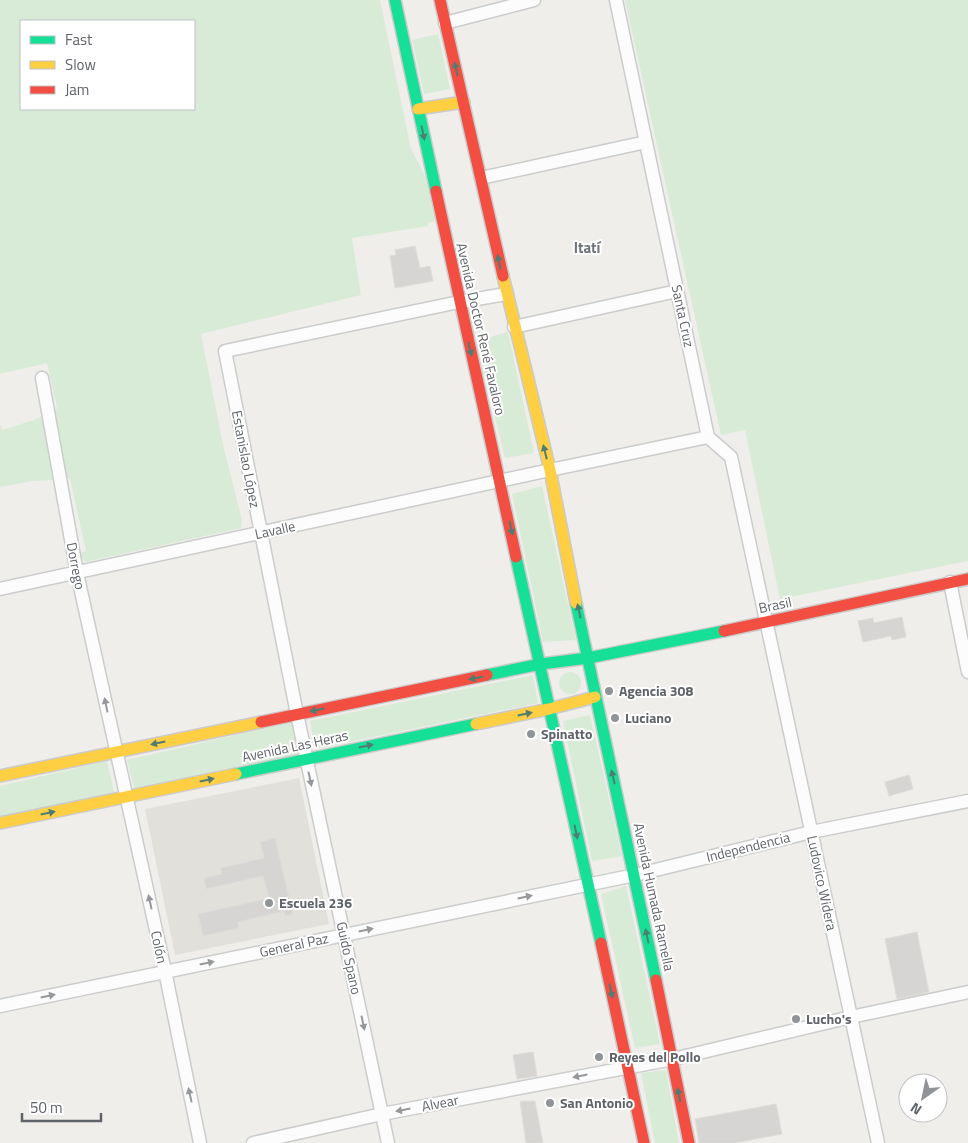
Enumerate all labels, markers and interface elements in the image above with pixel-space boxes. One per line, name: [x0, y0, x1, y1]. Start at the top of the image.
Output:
legend: [20, 20, 195, 110]
text: Fast: [65, 28, 93, 51]
text: Slow: [65, 53, 96, 76]
one-way arrow: [452, 62, 460, 77]
text: Jam: [65, 78, 89, 101]
one-way arrow: [419, 126, 427, 141]
district label: Itatí: [574, 236, 602, 259]
street label: Avenida Doctor René Favaloro: [451, 241, 512, 417]
one-way arrow: [495, 254, 503, 270]
street label: Santa Cruz: [667, 283, 700, 349]
one-way arrow: [466, 342, 474, 357]
street label: Estanislao López: [227, 408, 266, 509]
one-way arrow: [541, 444, 549, 459]
street label: Lavalle: [253, 515, 297, 544]
one-way arrow: [507, 521, 515, 536]
street label: Dorrego: [62, 541, 91, 591]
street label: Brasil: [756, 591, 793, 618]
one-way arrow: [574, 602, 582, 618]
one-way arrow: [467, 674, 483, 682]
place label: Agencia 308: [619, 680, 693, 701]
marker: Agencia 308: [603, 685, 615, 697]
one-way arrow: [102, 697, 110, 712]
one-way arrow: [308, 706, 324, 714]
place label: Luciano: [625, 707, 672, 728]
one-way arrow: [517, 709, 533, 717]
marker: Luciano: [609, 712, 621, 724]
place label: Spinatto: [541, 723, 592, 744]
street label: Avenida Las Heras: [240, 724, 350, 767]
marker: Spinatto: [525, 728, 537, 740]
one-way arrow: [149, 740, 165, 748]
one-way arrow: [358, 742, 374, 750]
one-way arrow: [609, 769, 617, 785]
one-way arrow: [306, 771, 314, 786]
one-way arrow: [199, 775, 215, 783]
one-way arrow: [40, 809, 55, 817]
street label: Avenida Humada Ramella: [629, 821, 680, 973]
one-way arrow: [572, 824, 580, 839]
street label: Independencia: [704, 826, 792, 867]
street label: Ludovico Widera: [802, 833, 843, 932]
place label: Escuela 236: [279, 892, 352, 913]
one-way arrow: [518, 893, 533, 901]
one-way arrow: [145, 894, 153, 910]
marker: Escuela 236: [263, 897, 275, 909]
street label: Guido Spano: [332, 920, 367, 996]
one-way arrow: [358, 926, 374, 934]
street label: General Paz: [257, 927, 330, 962]
one-way arrow: [643, 928, 651, 943]
street label: Colón: [146, 929, 173, 965]
one-way arrow: [199, 958, 215, 966]
one-way arrow: [607, 983, 615, 998]
one-way arrow: [40, 991, 56, 999]
place label: Lucho's: [806, 1008, 852, 1029]
marker: Lucho's: [790, 1013, 802, 1025]
one-way arrow: [359, 1016, 367, 1032]
place label: Reyes del Pollo: [609, 1046, 701, 1067]
marker: Reyes del Pollo: [593, 1051, 605, 1063]
one-way arrow: [572, 1072, 588, 1080]
north arrow: [898, 1073, 948, 1123]
one-way arrow: [186, 1087, 194, 1103]
one-way arrow: [675, 1087, 683, 1103]
street label: Alvear: [420, 1089, 460, 1116]
scale bar: [22, 1090, 101, 1122]
place label: San Antonio: [560, 1092, 633, 1113]
text: 50 m: [30, 1096, 63, 1119]
marker: San Antonio: [544, 1097, 556, 1109]
text: N: [906, 1098, 925, 1121]
one-way arrow: [396, 1106, 411, 1114]

